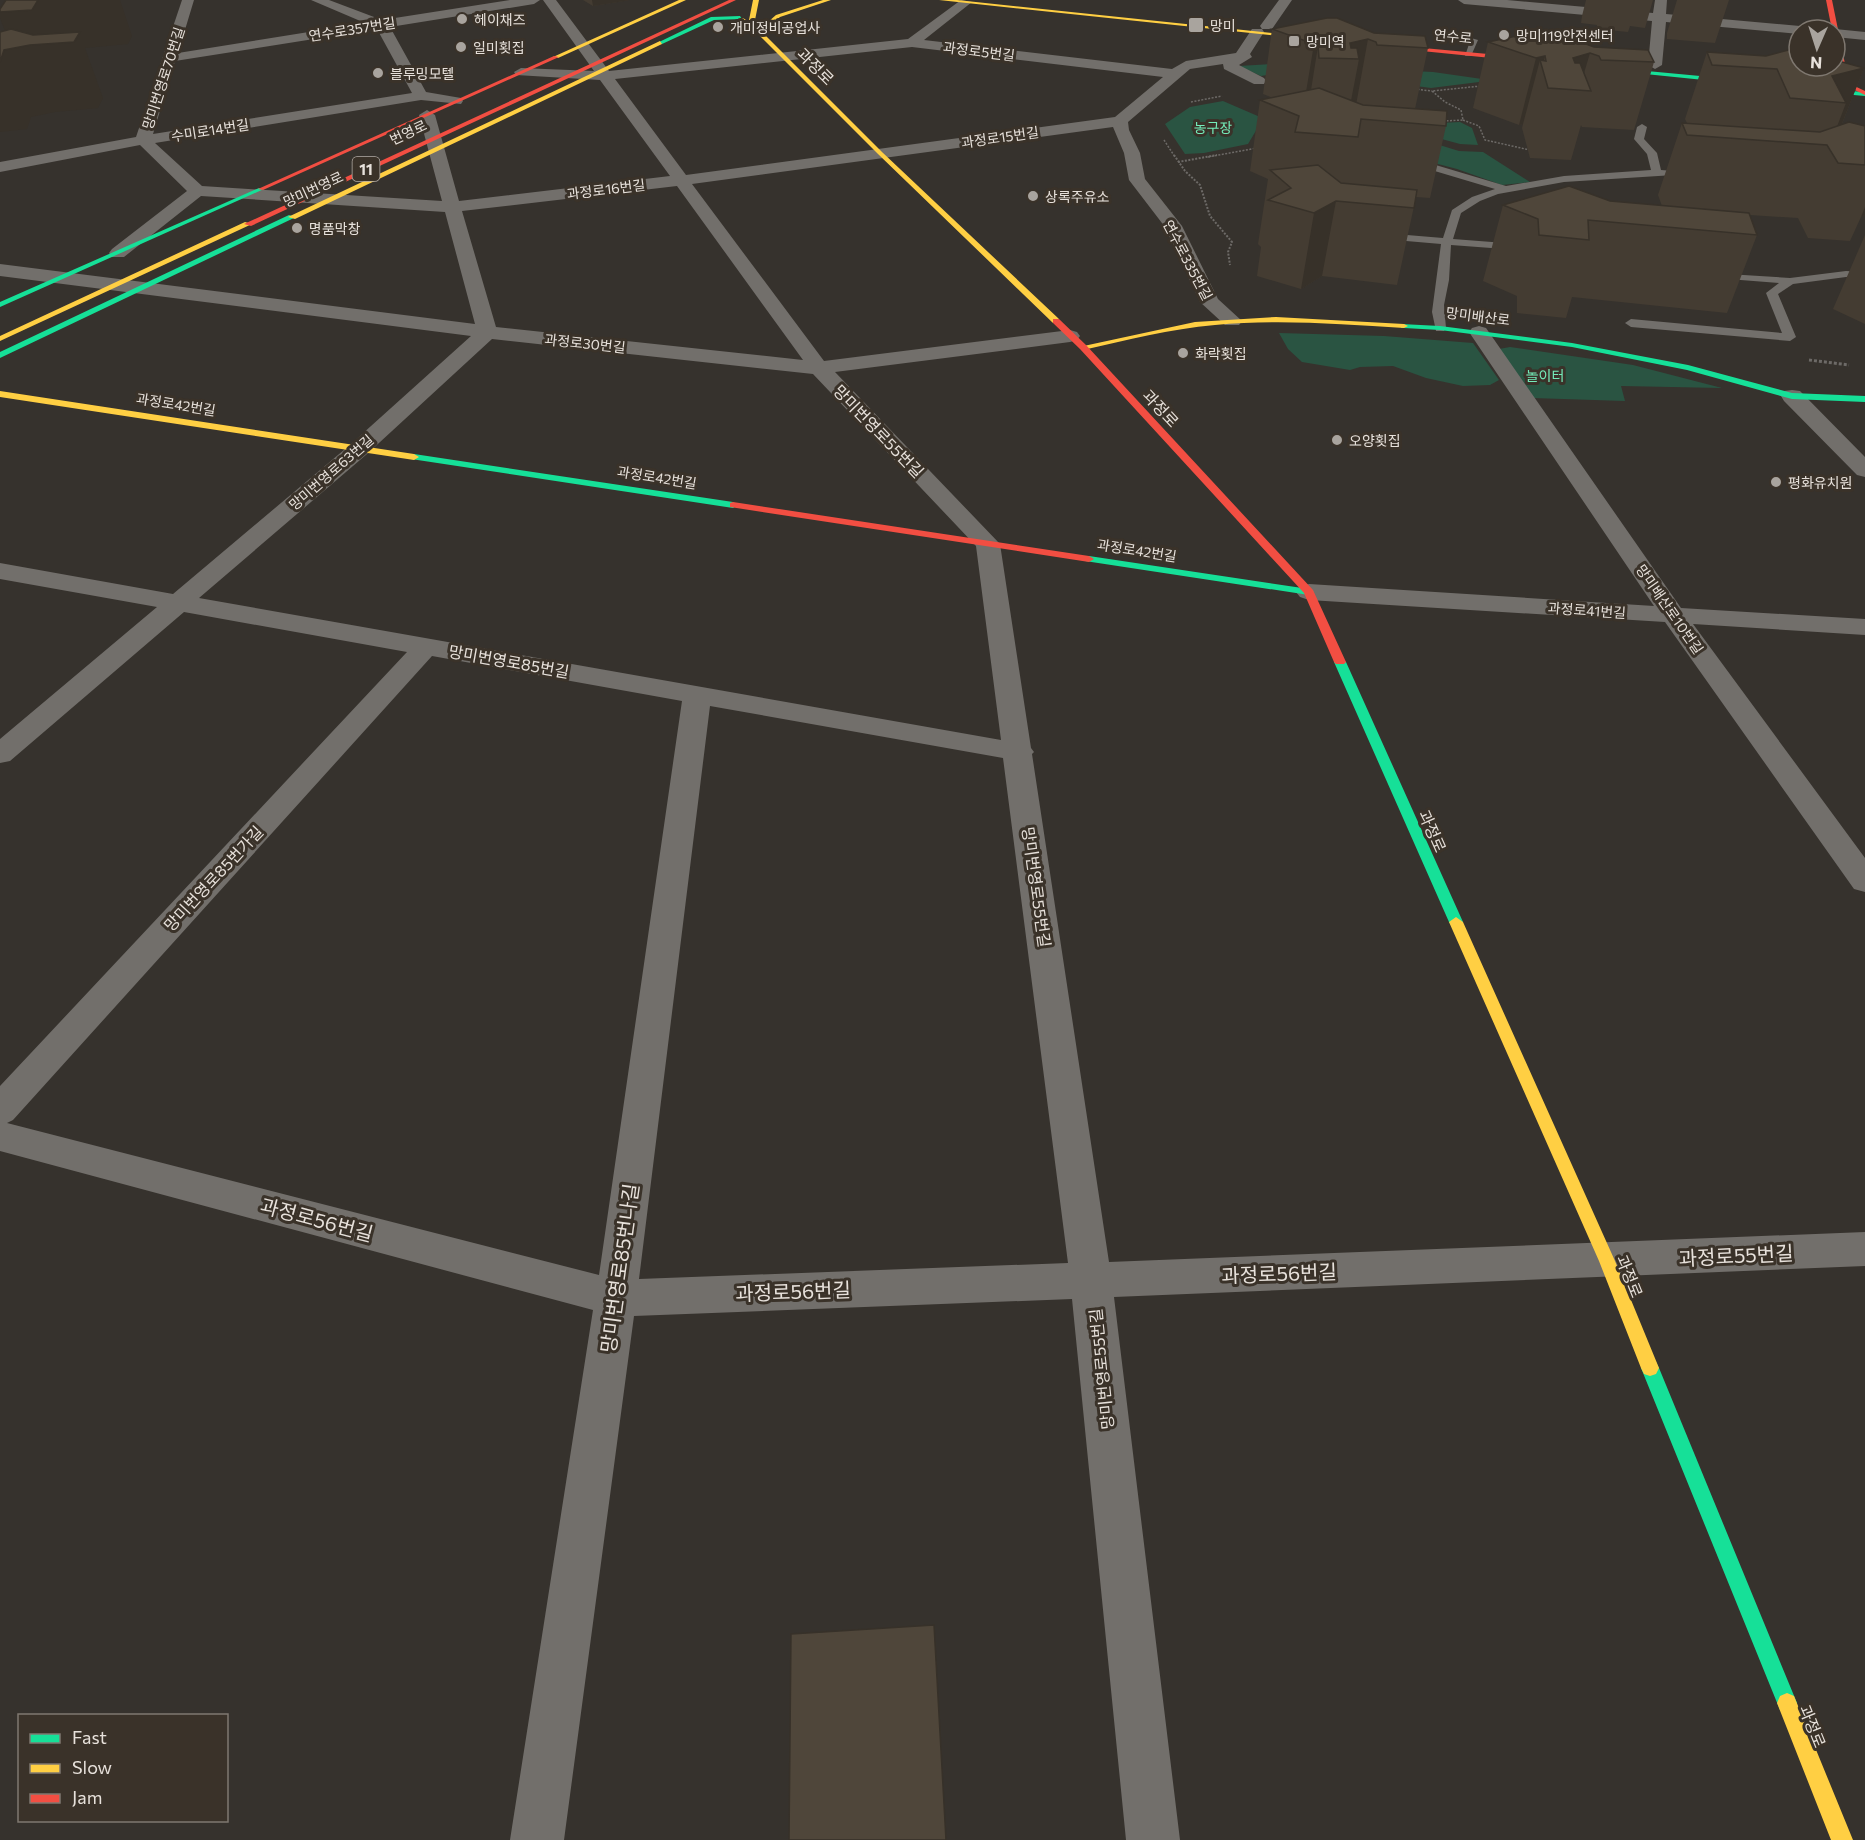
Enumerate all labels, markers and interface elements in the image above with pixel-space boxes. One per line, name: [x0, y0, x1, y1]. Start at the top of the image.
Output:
place label: 헤이채즈: [474, 11, 526, 28]
marker: 헤이채즈: [455, 12, 469, 26]
street label: 연수로357번길: [307, 14, 397, 44]
marker: 망미: [1187, 16, 1205, 34]
place label: 망미: [1210, 17, 1236, 34]
north arrow: [1787, 18, 1847, 78]
place label: 개미정비공업사: [730, 19, 820, 36]
marker: 개미정비공업사: [711, 20, 725, 34]
street label: 망미번영로70번길: [138, 25, 188, 131]
street label: 연수로: [1433, 26, 1473, 46]
place label: 망미119안전센터: [1516, 27, 1614, 44]
marker: 망미119안전센터: [1497, 28, 1511, 42]
place label: 망미역: [1306, 33, 1345, 50]
marker: 망미역: [1287, 34, 1301, 48]
street label: 과정로5번길: [942, 38, 1016, 64]
place label: 일미횟집: [473, 39, 525, 56]
marker: 일미횟집: [454, 40, 468, 54]
street label: 과정로: [794, 44, 839, 89]
text: N: [1810, 54, 1823, 73]
place label: 블루밍모텔: [390, 65, 454, 82]
marker: 블루밍모텔: [371, 66, 385, 80]
street label: 수미로14번길: [170, 115, 250, 145]
street label: 번영로: [387, 116, 429, 148]
park label: 농구장: [1194, 119, 1232, 136]
street label: 과정로15번길: [960, 123, 1040, 151]
road number: 11: [352, 157, 380, 181]
street label: 망미번영로: [280, 168, 346, 210]
street label: 과정로16번길: [566, 176, 646, 202]
place label: 상록주유소: [1045, 188, 1110, 205]
marker: 상록주유소: [1026, 189, 1040, 203]
street label: 연수로335번길: [1160, 217, 1216, 303]
place label: 명품막창: [309, 220, 361, 237]
marker: 명품막창: [290, 221, 304, 235]
street label: 망미배산로: [1445, 304, 1511, 328]
street label: 과정로30번길: [544, 330, 626, 356]
place label: 화락횟집: [1195, 345, 1247, 362]
marker: 화락횟집: [1176, 346, 1190, 360]
park label: 놀이터: [1526, 367, 1564, 384]
street label: 망미번영로55번길: [830, 381, 928, 481]
street label: 과정로: [1139, 385, 1183, 431]
street label: 과정로42번길: [135, 389, 217, 419]
street label: 망미번영로63번길: [285, 431, 377, 513]
place label: 오양횟집: [1349, 432, 1401, 449]
marker: 오양횟집: [1330, 433, 1344, 447]
street label: 과정로42번길: [616, 462, 698, 492]
place label: 평화유치원: [1788, 474, 1852, 491]
marker: 평화유치원: [1769, 475, 1783, 489]
street label: 과정로42번길: [1096, 535, 1178, 565]
street label: 망미배산로10번길: [1633, 561, 1707, 657]
street label: 과정로41번길: [1547, 599, 1627, 621]
street label: 망미번영로85번길: [447, 641, 571, 681]
street label: 과정로: [1415, 807, 1451, 855]
street label: 망미번영로85번가길: [159, 822, 267, 934]
street label: 망미번영로55번길: [1019, 826, 1055, 948]
street label: 망미번영로85번나길: [595, 1182, 643, 1354]
street label: 과정로56번길: [258, 1192, 376, 1246]
street label: 과정로55번길: [1678, 1240, 1794, 1270]
street label: 과정로: [1613, 1252, 1647, 1300]
street label: 과정로56번길: [1221, 1259, 1337, 1287]
street label: 과정로56번길: [735, 1277, 851, 1305]
street label: 망미번영로55번길: [1085, 1308, 1117, 1430]
street label: 과정로: [1796, 1702, 1830, 1750]
legend: [18, 1714, 228, 1822]
text: Fast: [72, 1726, 107, 1748]
text: Slow: [72, 1756, 112, 1778]
text: Jam: [72, 1786, 102, 1808]

